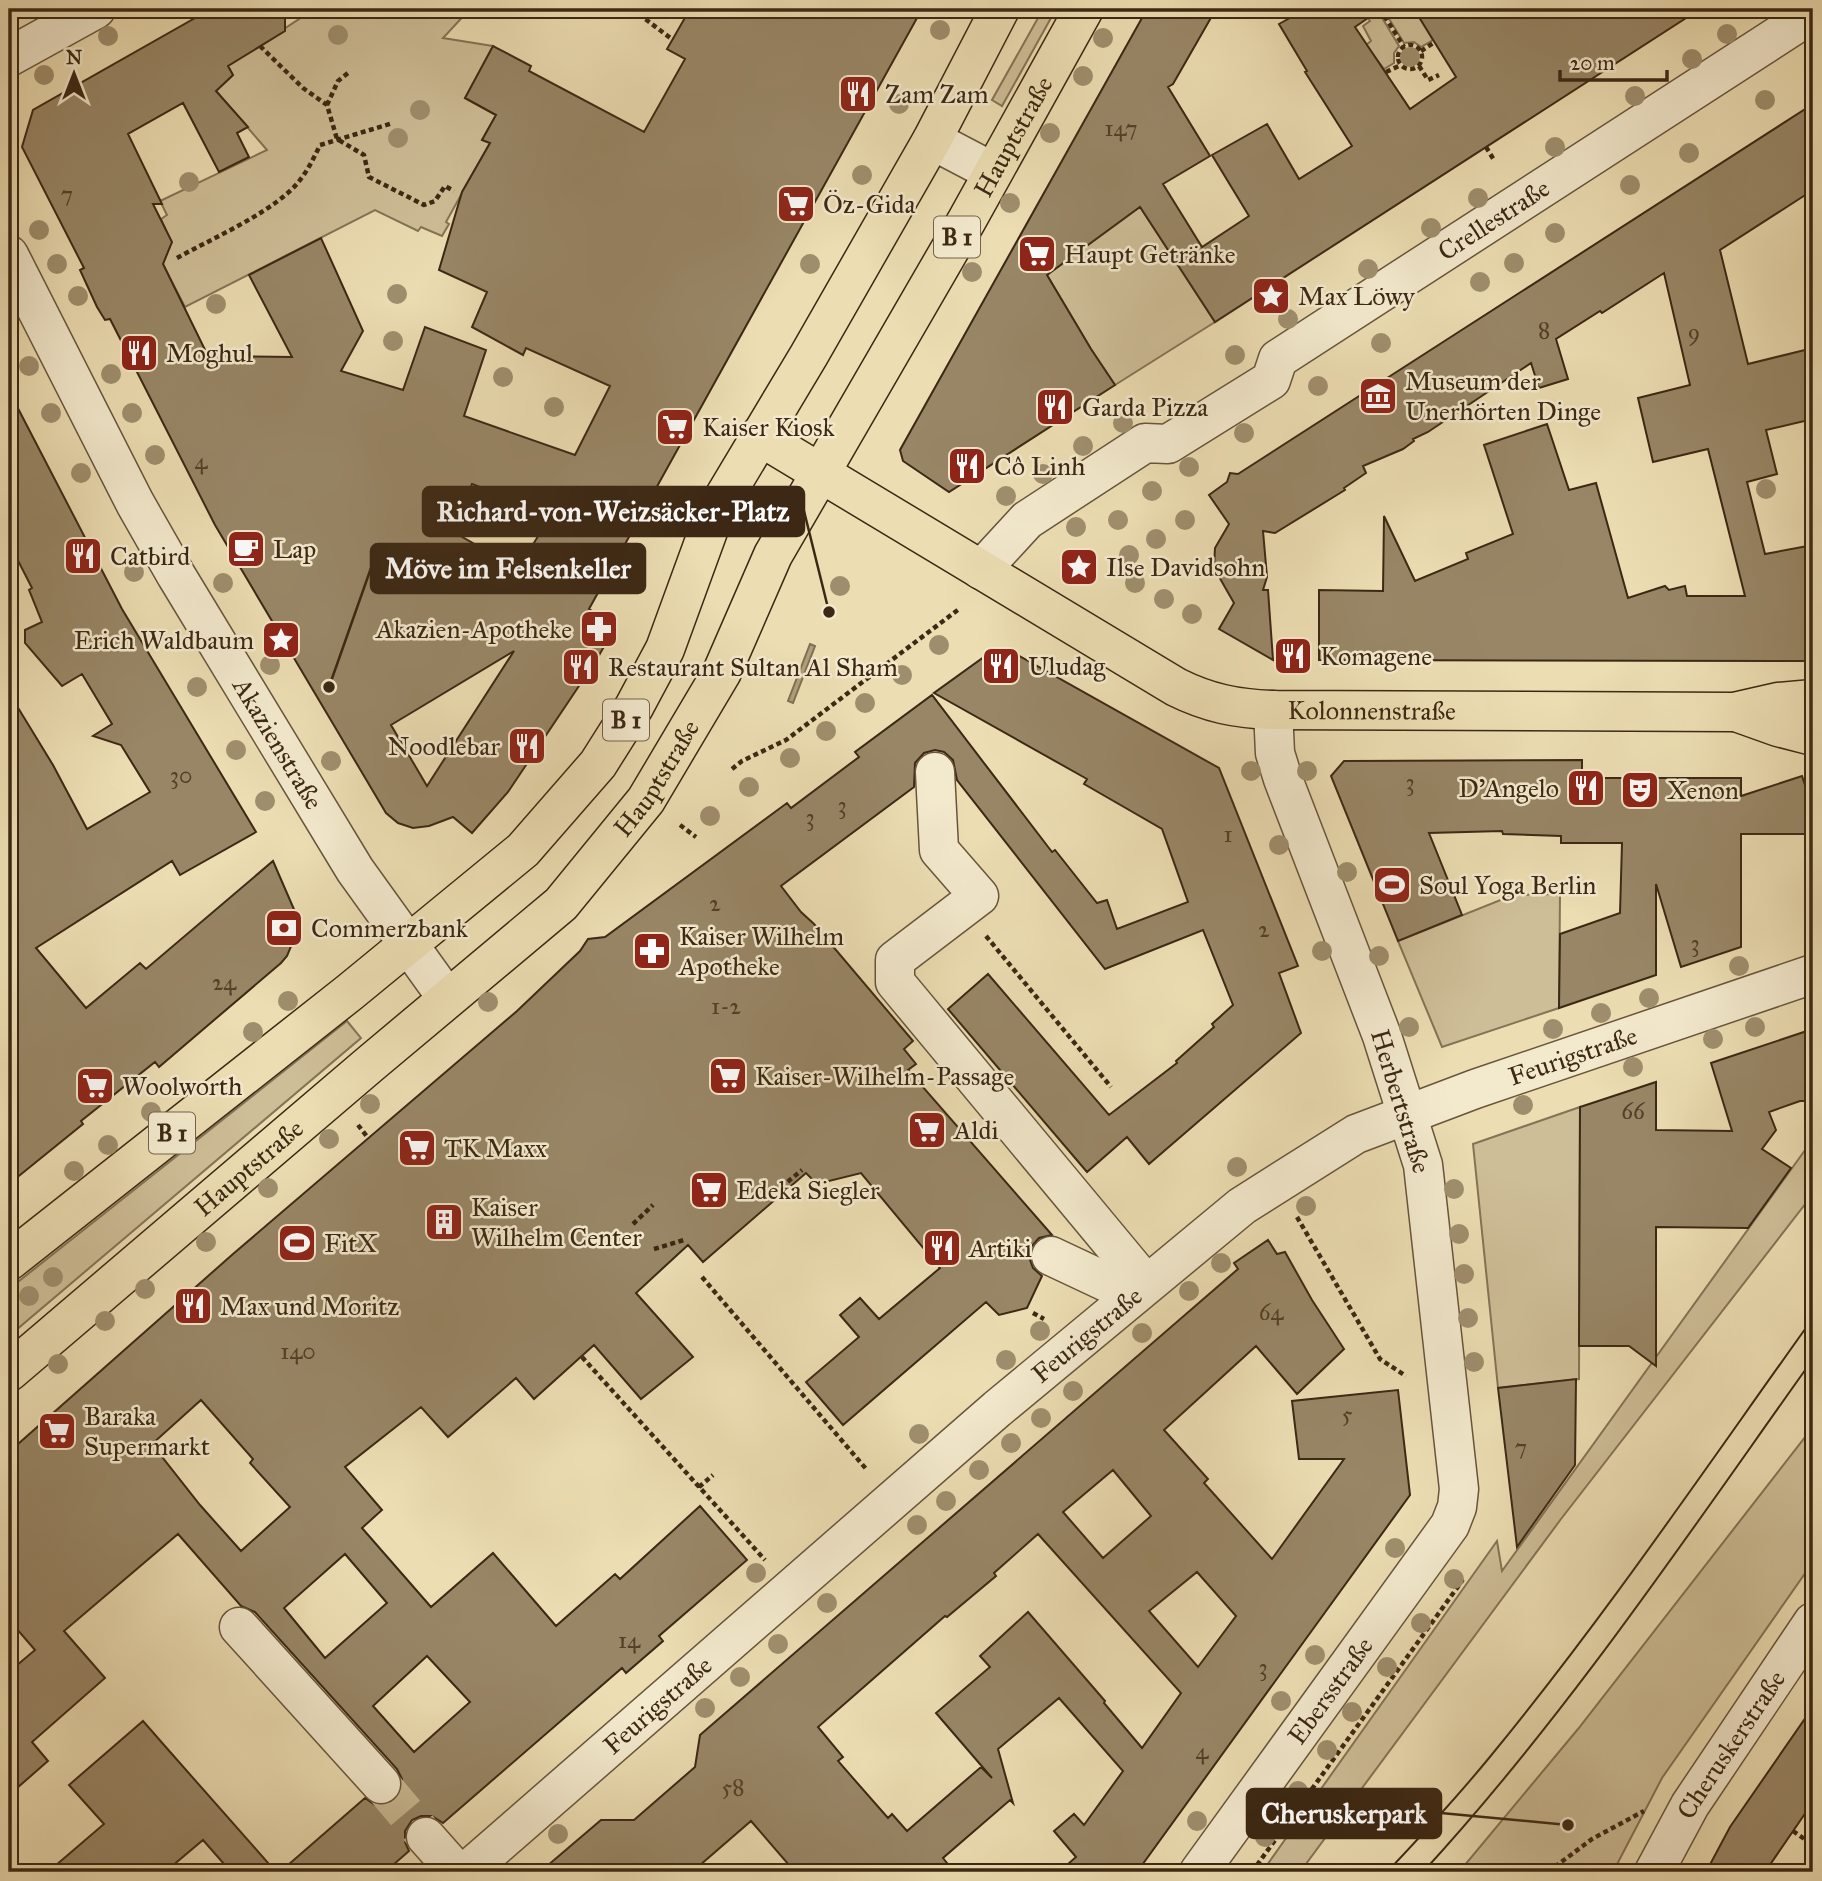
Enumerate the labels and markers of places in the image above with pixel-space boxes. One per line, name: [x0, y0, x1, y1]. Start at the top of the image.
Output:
restaurant icon: Zam Zam: [837, 73, 879, 115]
place label: Zam Zam: [885, 78, 989, 110]
supermarket icon: Öz-Gida: [775, 183, 817, 225]
place label: Öz-Gida: [823, 188, 916, 220]
supermarket icon: Haupt Getränke: [1016, 233, 1058, 275]
place label: Haupt Getränke: [1064, 238, 1236, 270]
place icon: Max Löwy: [1250, 275, 1292, 317]
place label: Max Löwy: [1298, 280, 1415, 312]
restaurant icon: Moghul: [118, 332, 160, 374]
place label: Moghul: [166, 337, 253, 369]
place label: Museum der Unerhörten Dinge: [1405, 365, 1601, 427]
museum icon: Museum der Unerhörten Dinge: [1357, 375, 1399, 417]
restaurant icon: Garda Pizza: [1034, 386, 1076, 428]
place label: Garda Pizza: [1082, 391, 1208, 423]
supermarket icon: Kaiser Kiosk: [654, 406, 696, 448]
place label: Kaiser Kiosk: [702, 411, 835, 443]
restaurant icon: Cô Linh: [946, 445, 988, 487]
place label: Cô Linh: [994, 450, 1086, 482]
callout: Richard-von-Weizsäcker-Platz: [423, 487, 804, 536]
cafe icon: Lap: [225, 528, 267, 570]
place label: Lap: [273, 533, 316, 565]
restaurant icon: Catbird: [62, 535, 104, 577]
place label: Catbird: [110, 540, 190, 572]
callout: Möve im Felsenkeller: [371, 544, 645, 593]
place icon: Ilse Davidsohn: [1058, 546, 1100, 588]
place label: Ilse Davidsohn: [1106, 551, 1265, 583]
pharmacy icon: Akazien-Apotheke: [578, 608, 620, 650]
place label: Akazien-Apotheke: [375, 613, 572, 645]
place icon: Erich Waldbaum: [260, 619, 302, 661]
place label: Erich Waldbaum: [74, 624, 254, 656]
restaurant icon: Komagene: [1272, 635, 1314, 677]
place label: Komagene: [1320, 640, 1432, 672]
restaurant icon: Uludag: [980, 645, 1022, 687]
restaurant icon: Restaurant Sultan Al Sham: [560, 646, 602, 688]
place label: Uludag: [1028, 650, 1106, 682]
place label: Restaurant Sultan Al Sham: [608, 651, 898, 683]
restaurant icon: Noodlebar: [506, 725, 548, 767]
place label: Noodlebar: [388, 730, 500, 762]
restaurant icon: D'Angelo: [1565, 767, 1607, 809]
theatre icon: Xenon: [1619, 769, 1661, 811]
place label: D'Angelo: [1458, 772, 1559, 804]
place label: Xenon: [1667, 774, 1739, 806]
sports icon: Soul Yoga Berlin: [1371, 864, 1413, 906]
place label: Soul Yoga Berlin: [1419, 869, 1596, 901]
bank icon: Commerzbank: [263, 907, 305, 949]
place label: Commerzbank: [311, 912, 469, 944]
place label: Kaiser Wilhelm Apotheke: [678, 920, 844, 982]
pharmacy icon: Kaiser Wilhelm Apotheke: [631, 930, 673, 972]
supermarket icon: Kaiser-Wilhelm-Passage: [707, 1055, 749, 1097]
place label: Kaiser-Wilhelm-Passage: [755, 1060, 1014, 1092]
supermarket icon: Woolworth: [74, 1065, 116, 1107]
place label: Woolworth: [122, 1070, 243, 1102]
supermarket icon: Aldi: [906, 1109, 948, 1151]
place label: Aldi: [953, 1114, 999, 1146]
supermarket icon: TK Maxx: [396, 1127, 438, 1169]
place label: TK Maxx: [444, 1132, 547, 1164]
supermarket icon: Edeka Siegler: [688, 1169, 730, 1211]
place label: Edeka Siegler: [736, 1174, 880, 1206]
place label: Kaiser Wilhelm Center: [471, 1191, 642, 1253]
building icon: Kaiser Wilhelm Center: [423, 1201, 465, 1243]
sports icon: FitX: [276, 1222, 318, 1264]
place label: FitX: [324, 1227, 377, 1259]
restaurant icon: Artiki: [921, 1227, 963, 1269]
place label: Artiki: [968, 1232, 1032, 1264]
restaurant icon: Max und Moritz: [172, 1285, 214, 1327]
place label: Max und Moritz: [220, 1290, 399, 1322]
place label: Baraka Supermarkt: [84, 1400, 210, 1462]
supermarket icon: Baraka Supermarkt: [36, 1410, 78, 1452]
callout: Cheruskerpark: [1247, 1789, 1441, 1838]

